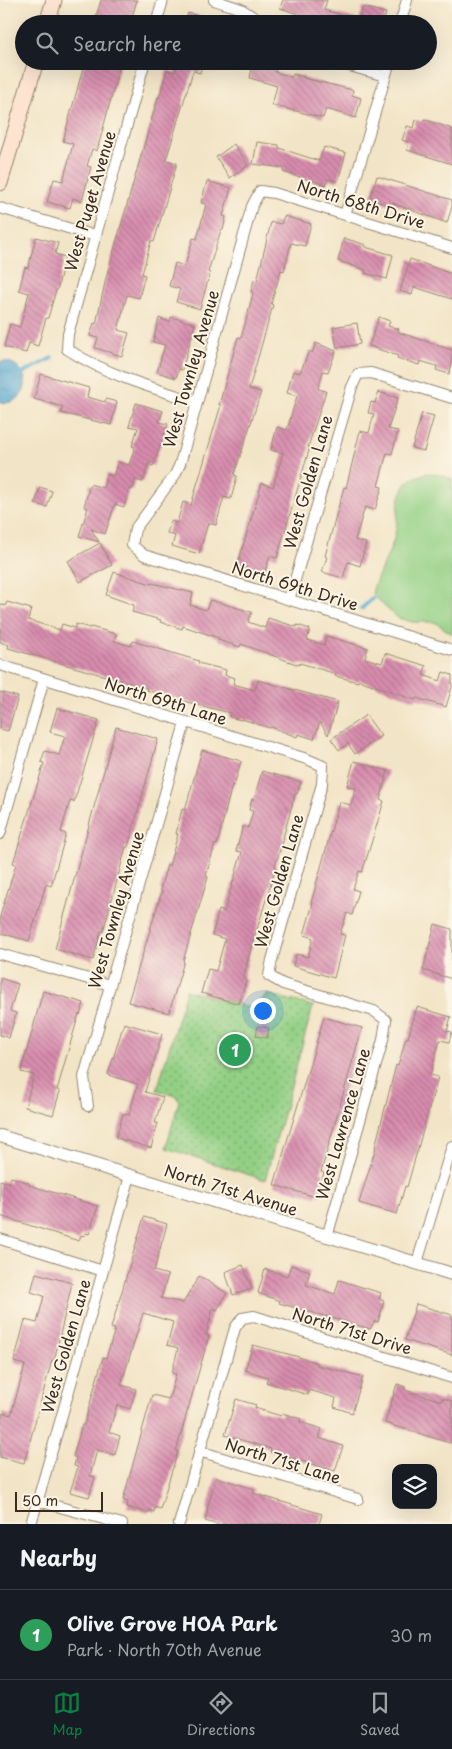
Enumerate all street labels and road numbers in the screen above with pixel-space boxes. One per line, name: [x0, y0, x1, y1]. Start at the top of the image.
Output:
street label: West Puget Avenue: [57, 127, 121, 274]
street label: North 68th Drive: [294, 172, 428, 234]
street label: West Townley Avenue: [156, 287, 224, 450]
street label: West Golden Lane: [276, 412, 338, 552]
street label: North 69th Drive: [229, 554, 362, 616]
street label: North 69th Lane: [102, 670, 230, 730]
street label: West Golden Lane: [247, 811, 309, 951]
street label: West Townley Avenue: [81, 828, 149, 991]
street label: West Lawrence Lane: [309, 1045, 375, 1203]
street label: North 71st Avenue: [162, 1157, 301, 1221]
street label: West Golden Lane: [34, 1276, 96, 1416]
street label: North 71st Drive: [290, 1300, 415, 1360]
street label: North 71st Lane: [223, 1431, 344, 1489]

